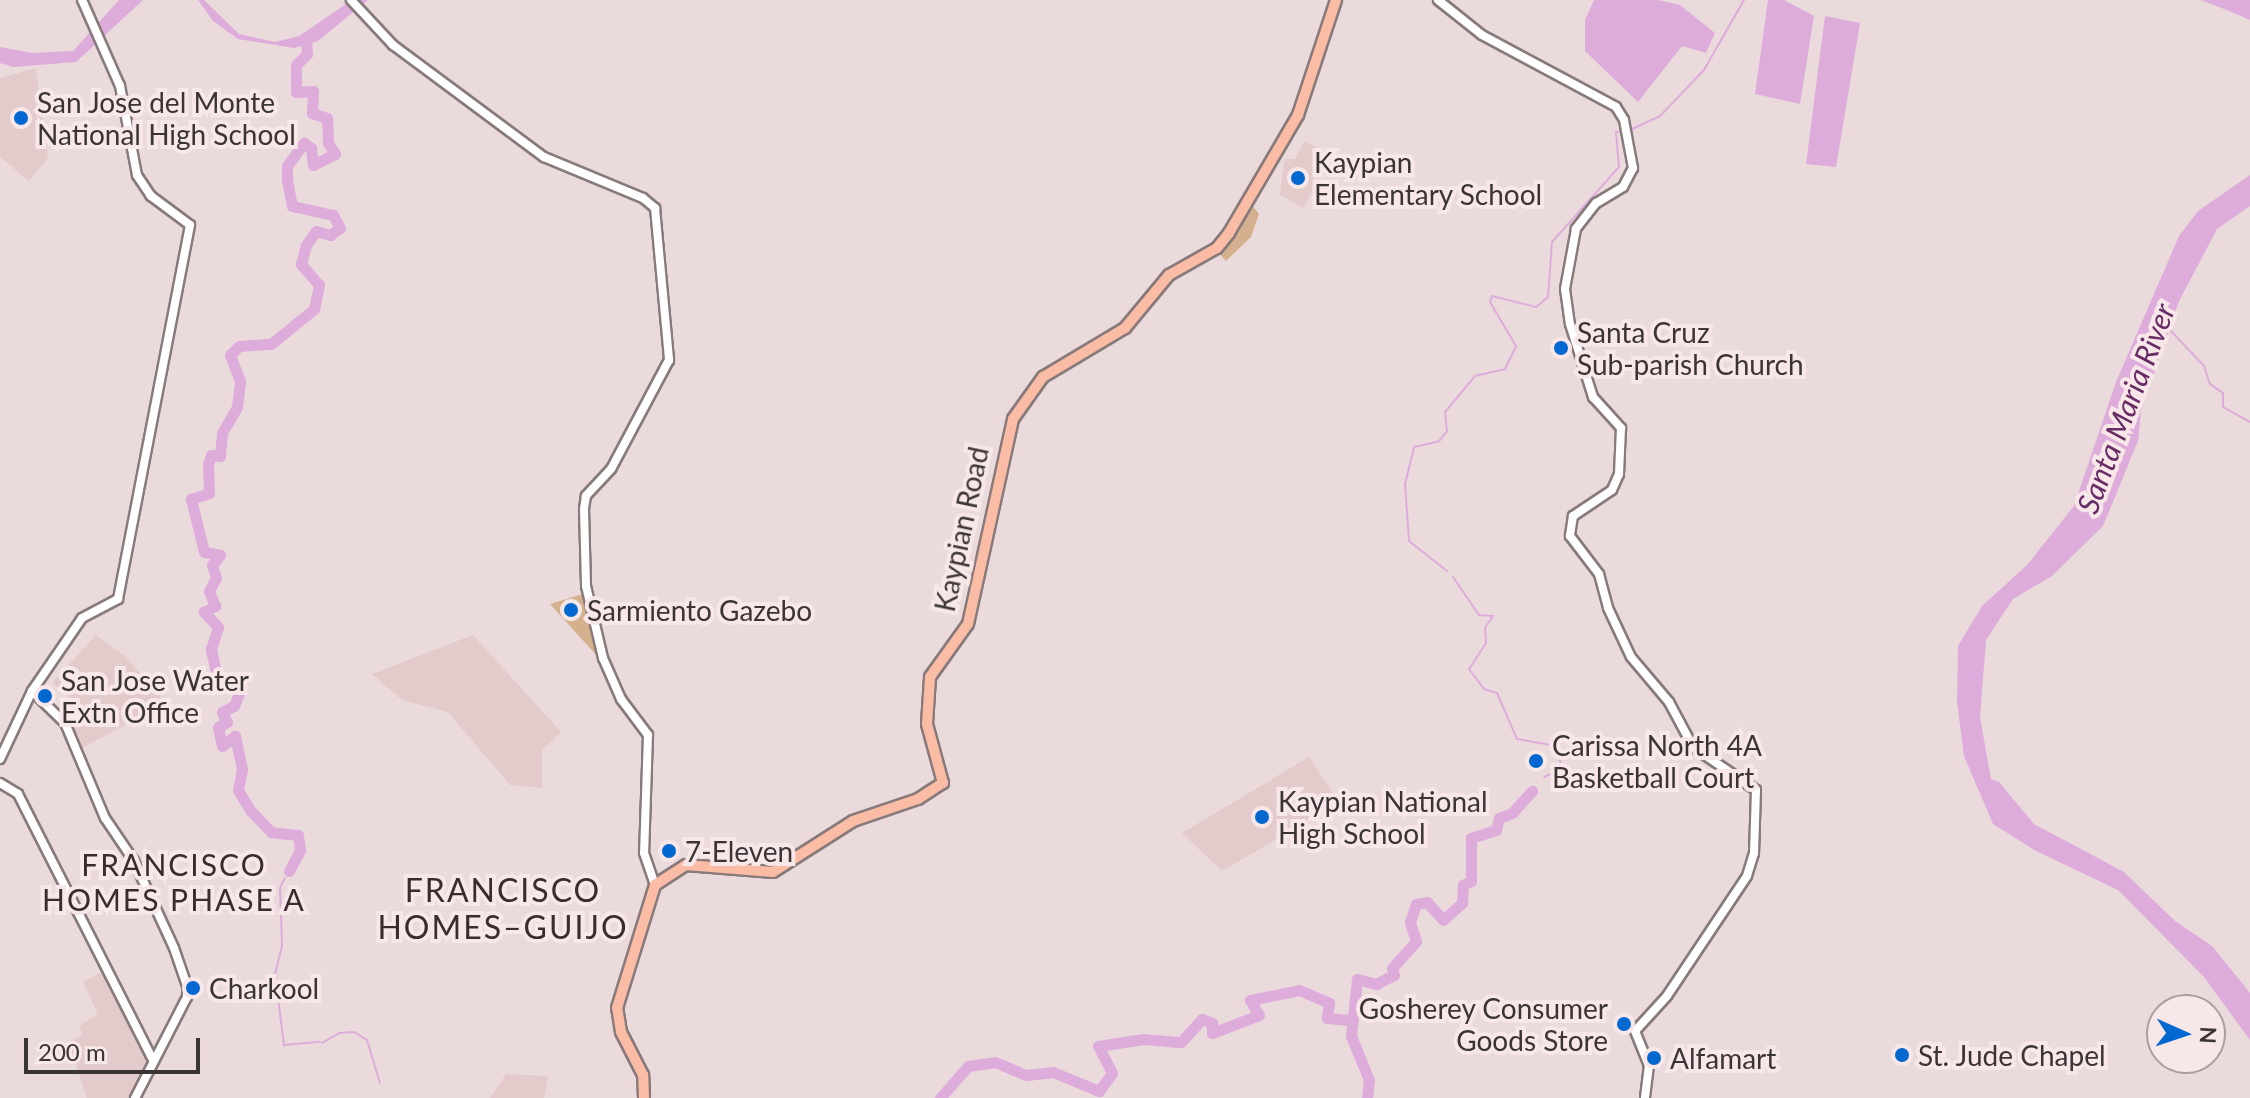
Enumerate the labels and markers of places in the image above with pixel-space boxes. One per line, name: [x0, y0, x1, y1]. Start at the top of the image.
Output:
place label: San Jose del Monte National High School: [37, 85, 296, 151]
marker: San Jose del Monte National High School: [12, 109, 30, 127]
place label: Kaypian Elementary School: [1314, 145, 1543, 211]
marker: Kaypian Elementary School: [1289, 169, 1307, 187]
place label: Santa Cruz Sub-parish Church: [1577, 315, 1804, 381]
marker: Santa Cruz Sub-parish Church: [1552, 339, 1570, 357]
place label: Sarmiento Gazebo: [587, 593, 812, 627]
marker: Sarmiento Gazebo: [562, 601, 580, 619]
place label: San Jose Water Extn Office: [61, 663, 250, 729]
marker: San Jose Water Extn Office: [36, 687, 54, 705]
place label: Carissa North 4A Basketball Court: [1552, 728, 1762, 794]
marker: Carissa North 4A Basketball Court: [1527, 752, 1545, 770]
place label: Kaypian National High School: [1278, 784, 1488, 850]
marker: Kaypian National High School: [1253, 808, 1271, 826]
place label: 7-Eleven: [685, 834, 793, 868]
marker: 7-Eleven: [660, 842, 678, 860]
place label: Charkool: [209, 971, 319, 1005]
marker: Charkool: [184, 979, 202, 997]
place label: Gosherey Consumer Goods Store: [1358, 991, 1608, 1057]
marker: Gosherey Consumer Goods Store: [1615, 1015, 1633, 1033]
place label: St. Jude Chapel: [1918, 1038, 2106, 1072]
place label: Alfamart: [1670, 1041, 1776, 1075]
marker: St. Jude Chapel: [1893, 1046, 1911, 1064]
marker: Alfamart: [1645, 1049, 1663, 1067]

